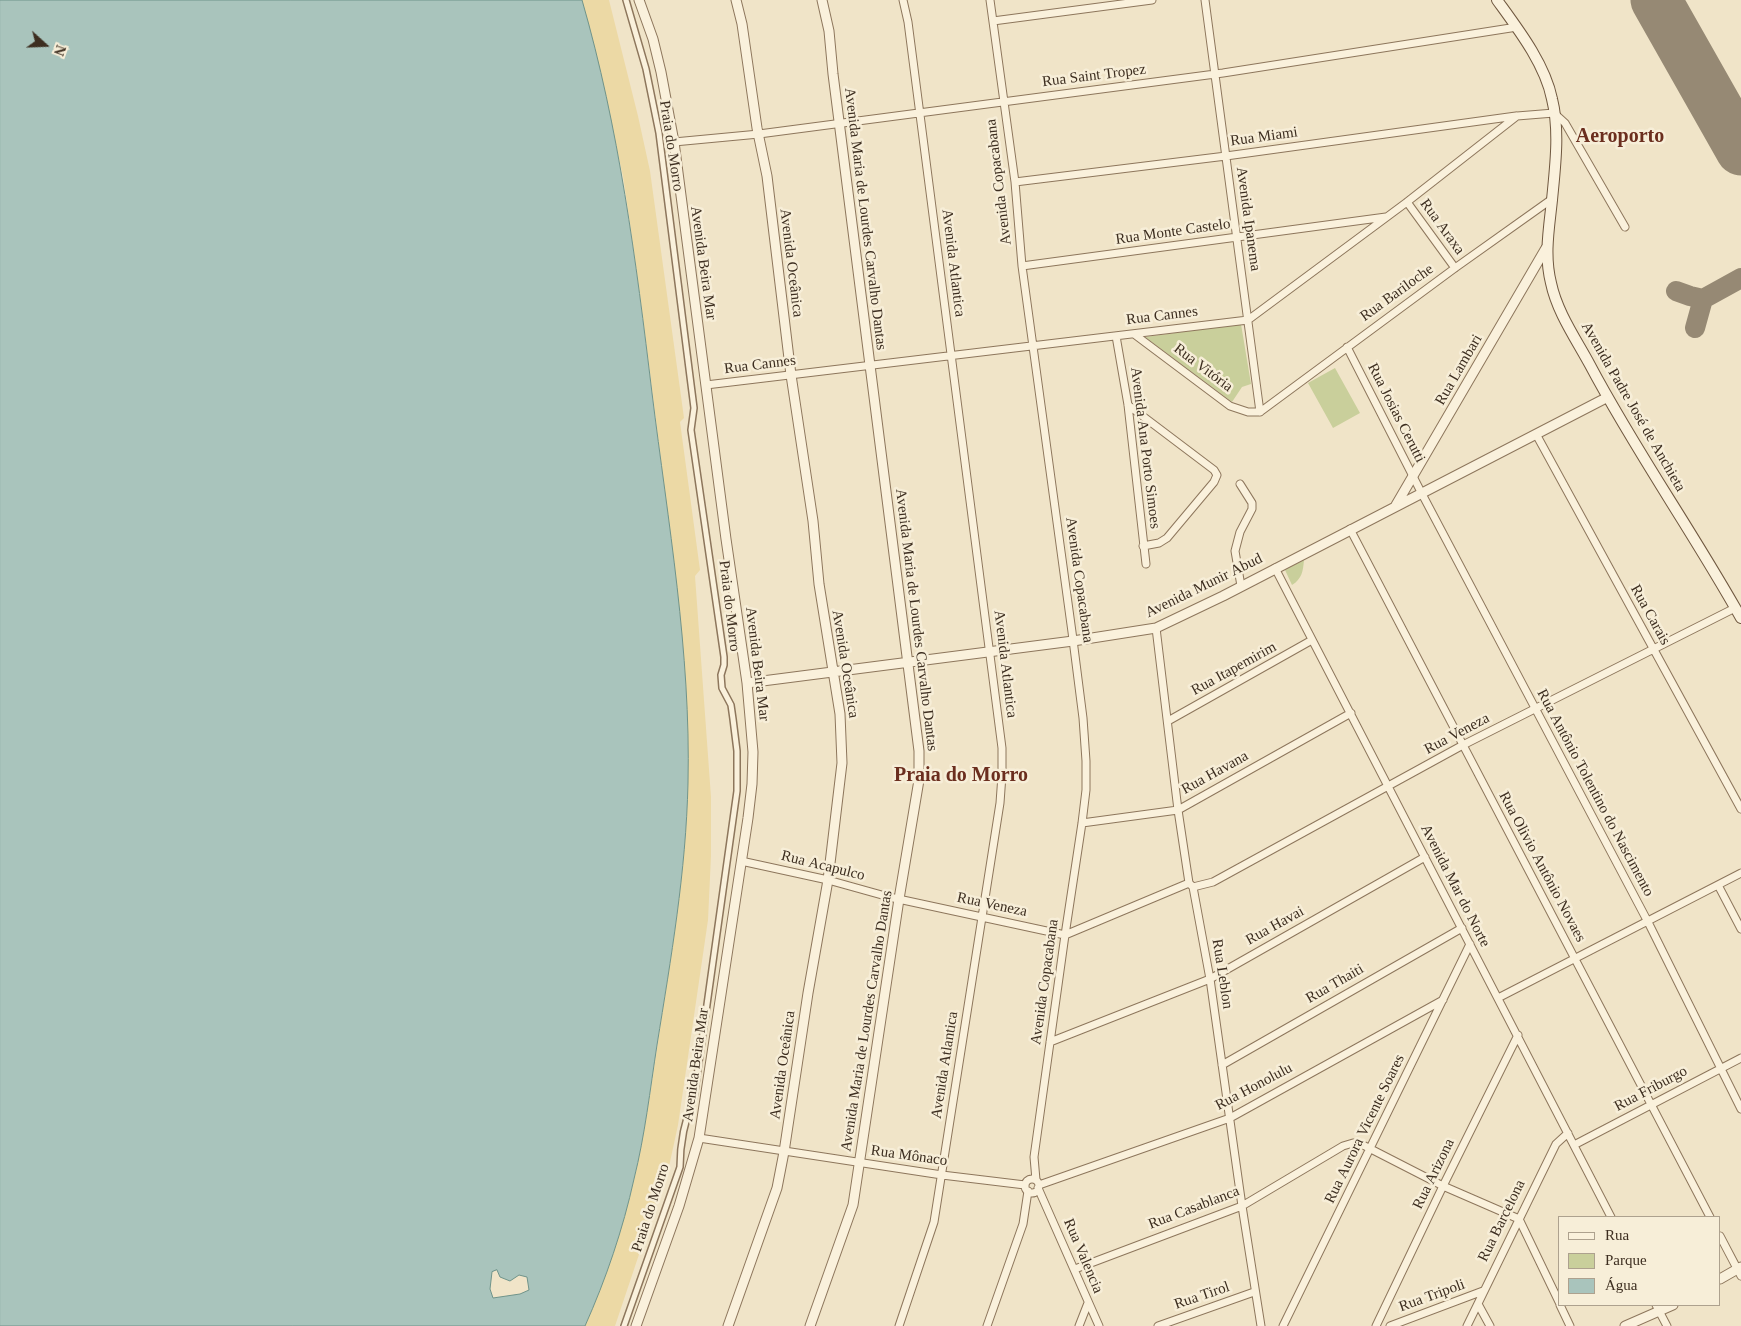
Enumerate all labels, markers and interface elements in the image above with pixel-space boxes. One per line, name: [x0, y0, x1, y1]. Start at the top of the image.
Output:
north arrow: [20, 20, 70, 70]
text: N: [51, 43, 68, 58]
street label: Rua Saint Tropez: [1041, 61, 1147, 91]
street label: Avenida Maria de Lourdes Carvalho Dantas: [840, 87, 890, 351]
street label: Praia do Morro: [655, 99, 687, 193]
street label: Avenida Copacabana: [982, 118, 1016, 246]
street label: Rua Miami: [1229, 123, 1299, 151]
district label: Aeroporto: [1576, 125, 1664, 149]
street label: Avenida Ipanema: [1232, 166, 1264, 272]
street label: Rua Araxa: [1416, 196, 1468, 258]
street label: Avenida Beira Mar: [686, 205, 720, 321]
street label: Avenida Oceânica: [775, 208, 807, 318]
street label: Avenida Atlantica: [937, 208, 969, 318]
street label: Rua Monte Castelo: [1114, 215, 1232, 249]
street label: Rua Bariloche: [1357, 260, 1437, 326]
street label: Rua Cannes: [1125, 303, 1199, 329]
street label: Avenida Padre José de Anchieta: [1577, 319, 1689, 495]
street label: Rua Lambari: [1432, 331, 1486, 409]
street label: Rua Vitória: [1170, 340, 1236, 396]
street label: Rua Cannes: [723, 352, 797, 378]
street label: Rua Josias Cerutti: [1363, 360, 1429, 466]
street label: Avenida Ana Porto Simoes: [1126, 366, 1164, 530]
street label: Avenida Maria de Lourdes Carvalho Dantas: [891, 488, 941, 752]
street label: Avenida Copacabana: [1061, 516, 1097, 644]
street label: Avenida Munir Abud: [1143, 550, 1265, 622]
street label: Praia do Morro: [714, 559, 744, 653]
street label: Rua Carais: [1626, 582, 1674, 648]
street label: Avenida Beira Mar: [741, 606, 773, 722]
street label: Avenida Oceânica: [828, 609, 862, 719]
street label: Avenida Atlantica: [989, 609, 1021, 719]
street label: Rua Itapemirim: [1188, 638, 1280, 700]
street label: Rua Antônio Tolentino do Nascimento: [1533, 686, 1657, 900]
street label: Rua Veneza: [1421, 709, 1493, 759]
street label: Rua Havana: [1178, 747, 1252, 799]
district label: Praia do Morro: [894, 764, 1028, 788]
street label: Rua Olivio Antônio Novaes: [1495, 789, 1589, 945]
street label: Avenida Mar do Norte: [1416, 822, 1494, 950]
street label: Rua Acapulco: [779, 847, 867, 885]
street label: Avenida Maria de Lourdes Carvalho Dantas: [837, 889, 897, 1153]
street label: Rua Veneza: [955, 889, 1029, 921]
street label: Rua Havai: [1243, 903, 1307, 949]
street label: Avenida Copacabana: [1027, 918, 1063, 1046]
street label: Rua Leblon: [1208, 938, 1236, 1010]
street label: Rua Thaiti: [1303, 960, 1367, 1008]
street label: Avenida Beira Mar: [679, 1007, 713, 1123]
street label: Avenida Oceânica: [766, 1010, 800, 1120]
street label: Avenida Atlantica: [928, 1010, 962, 1120]
street label: Rua Aurora Vicente Soares: [1321, 1052, 1409, 1206]
street label: Rua Honolulu: [1212, 1059, 1296, 1115]
street label: Rua Friburgo: [1611, 1062, 1691, 1116]
street label: Rua Arizona: [1409, 1136, 1459, 1212]
street label: Rua Mônaco: [870, 1142, 948, 1170]
street label: Praia do Morro: [628, 1162, 674, 1254]
street label: Rua Barcelona: [1474, 1177, 1530, 1265]
street label: Rua Casablanca: [1146, 1182, 1242, 1234]
street label: Rua Valencia: [1059, 1216, 1107, 1296]
legend: [1558, 1216, 1721, 1306]
text: Rua: [1605, 1227, 1629, 1243]
text: Parque: [1605, 1252, 1647, 1268]
street label: Rua Tripoli: [1396, 1276, 1468, 1316]
text: Água: [1605, 1277, 1638, 1293]
street label: Rua Tirol: [1172, 1278, 1232, 1314]

